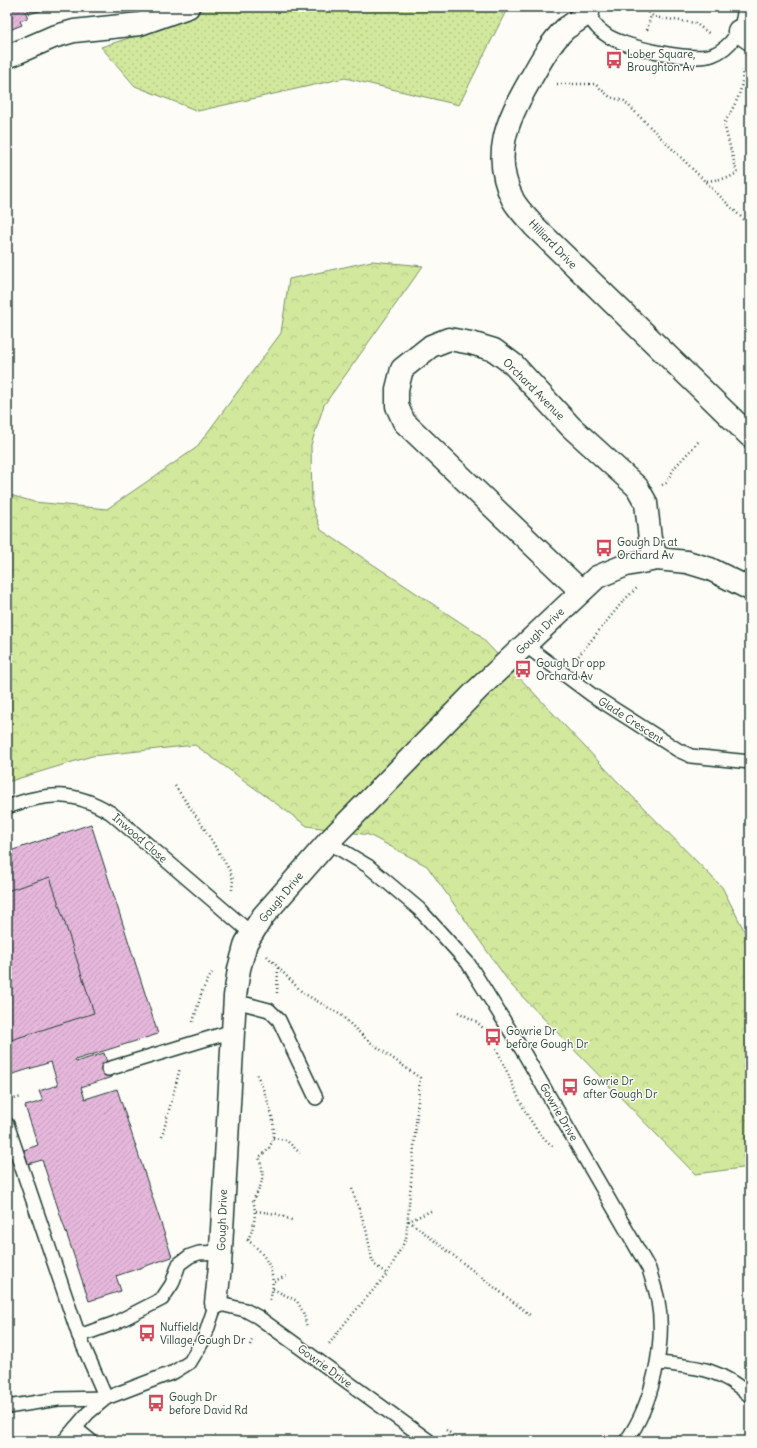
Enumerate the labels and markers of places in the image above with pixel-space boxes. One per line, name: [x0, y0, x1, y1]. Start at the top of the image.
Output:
place label: Lober Square, Broughton Av: [627, 47, 695, 74]
bus stop icon: Lober Square, Broughton Av: [604, 50, 624, 70]
place label: Gough Dr at Orchard Av: [617, 535, 678, 562]
bus stop icon: Gough Dr at Orchard Av: [594, 538, 614, 558]
place label: Gough Dr opp Orchard Av: [536, 656, 605, 683]
bus stop icon: Gough Dr opp Orchard Av: [513, 659, 533, 679]
place label: Gowrie Dr before Gough Dr: [506, 1024, 589, 1051]
bus stop icon: Gowrie Dr before Gough Dr: [483, 1027, 503, 1047]
place label: Gowrie Dr after Gough Dr: [583, 1074, 658, 1101]
bus stop icon: Gowrie Dr after Gough Dr: [560, 1077, 580, 1097]
place label: Nuffield Village, Gough Dr: [160, 1320, 246, 1347]
bus stop icon: Nuffield Village, Gough Dr: [137, 1323, 157, 1343]
place label: Gough Dr before David Rd: [169, 1390, 248, 1417]
bus stop icon: Gough Dr before David Rd: [146, 1393, 166, 1413]

